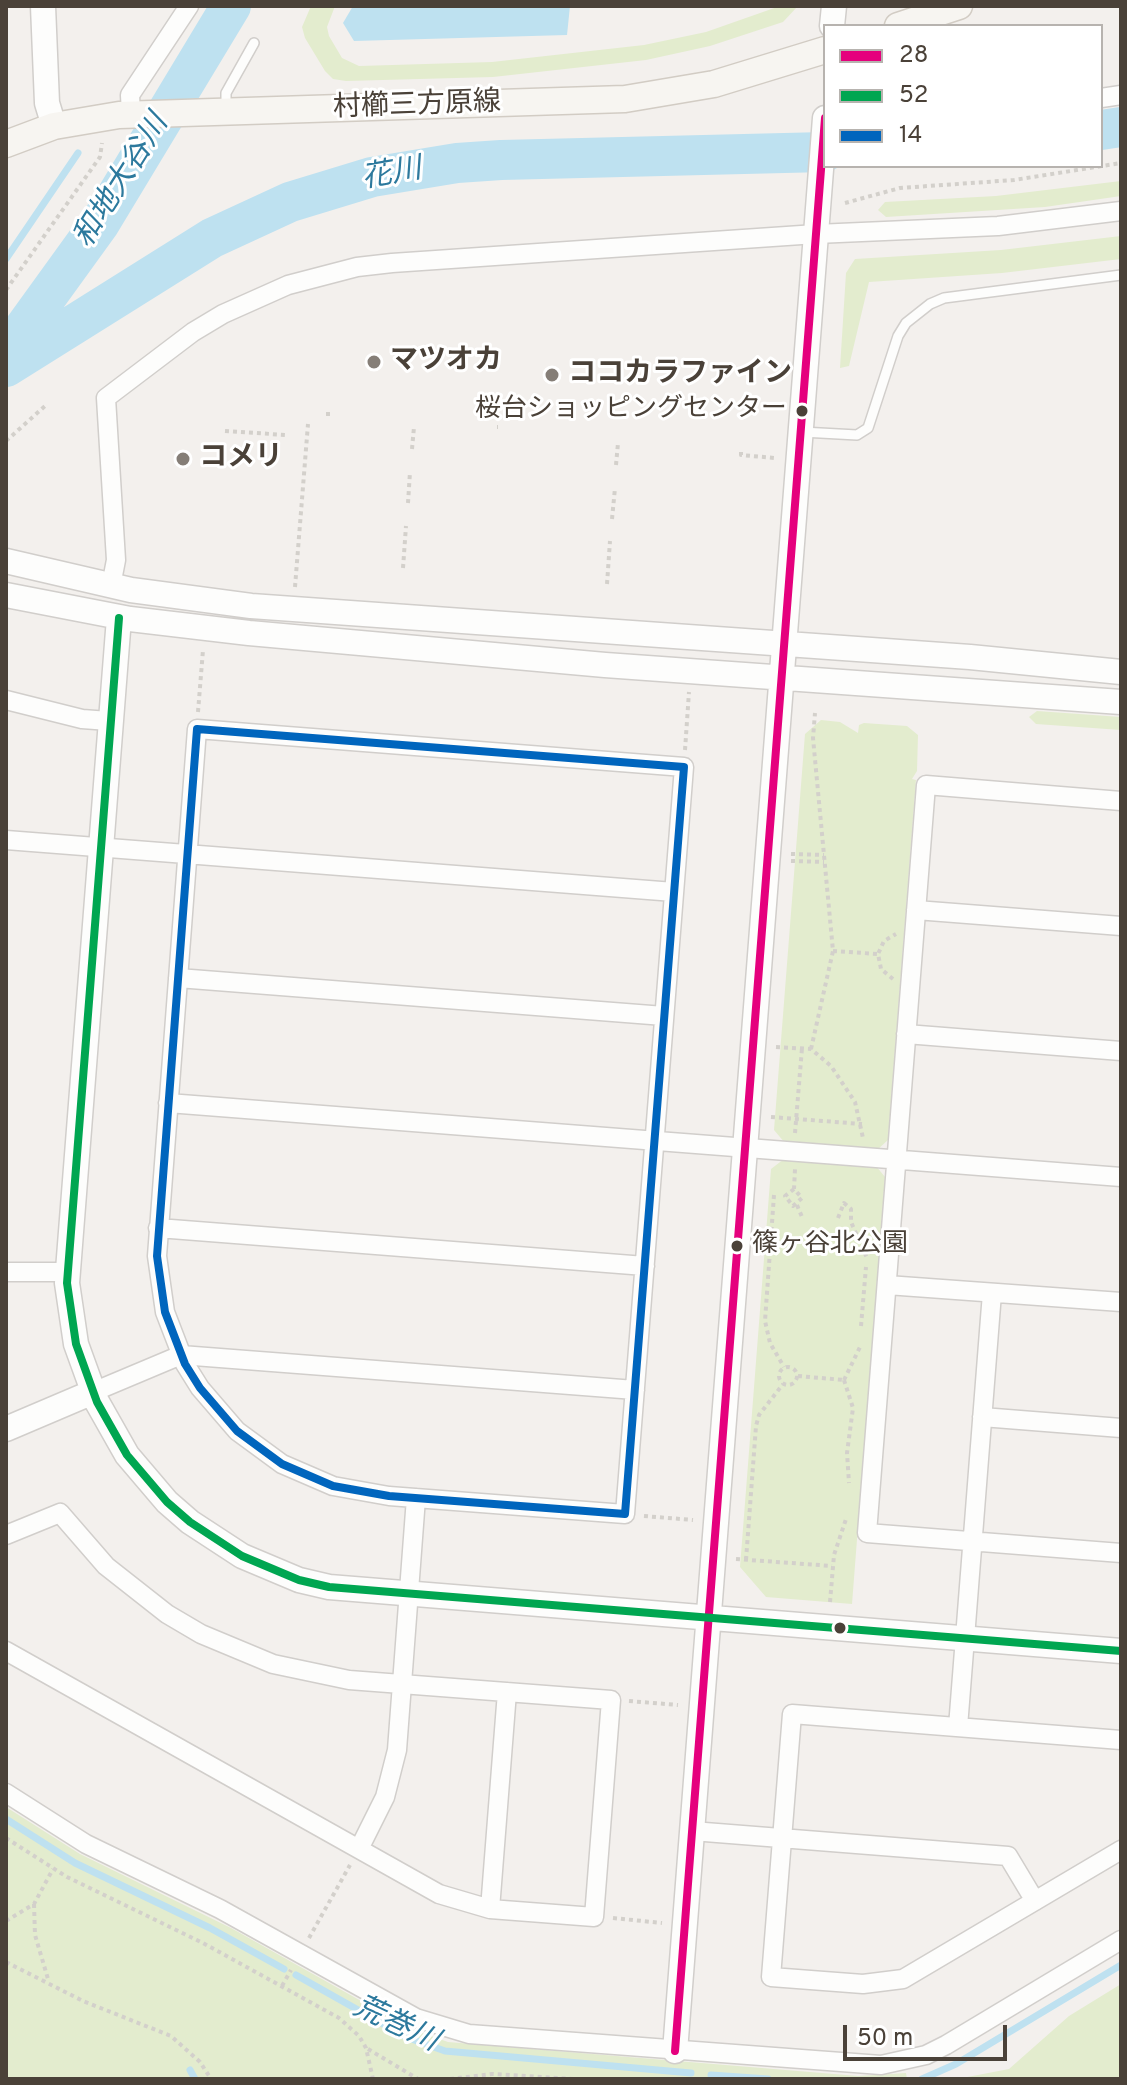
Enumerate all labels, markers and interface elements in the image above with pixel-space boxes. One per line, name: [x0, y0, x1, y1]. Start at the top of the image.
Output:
legend: [823, 24, 1103, 168]
text: 28: [899, 41, 928, 71]
text: 52: [899, 81, 928, 111]
street label: 村櫛三方原線: [332, 87, 502, 127]
water label: 和地大谷川: [68, 109, 178, 255]
text: 14: [899, 121, 922, 151]
water label: 花川: [359, 153, 425, 199]
place label: マツオカ: [390, 345, 502, 379]
marker: マツオカ: [365, 353, 383, 371]
place label: ココカラファイン: [568, 358, 792, 392]
marker: ココカラファイン: [543, 366, 561, 384]
place label: 桜台ショッピングセンター: [475, 395, 787, 427]
marker: 桜台ショッピングセンター: [794, 403, 810, 419]
place label: コメリ: [199, 442, 283, 476]
marker: コメリ: [174, 450, 192, 468]
place label: 篠ヶ谷北公園: [752, 1230, 908, 1262]
marker: 篠ヶ谷北公園: [729, 1238, 745, 1254]
unlabelled marker: [832, 1620, 848, 1636]
water label: 荒巻川: [347, 1991, 443, 2061]
scale bar: [847, 2009, 1011, 2059]
text: 50 m: [857, 2024, 913, 2054]

